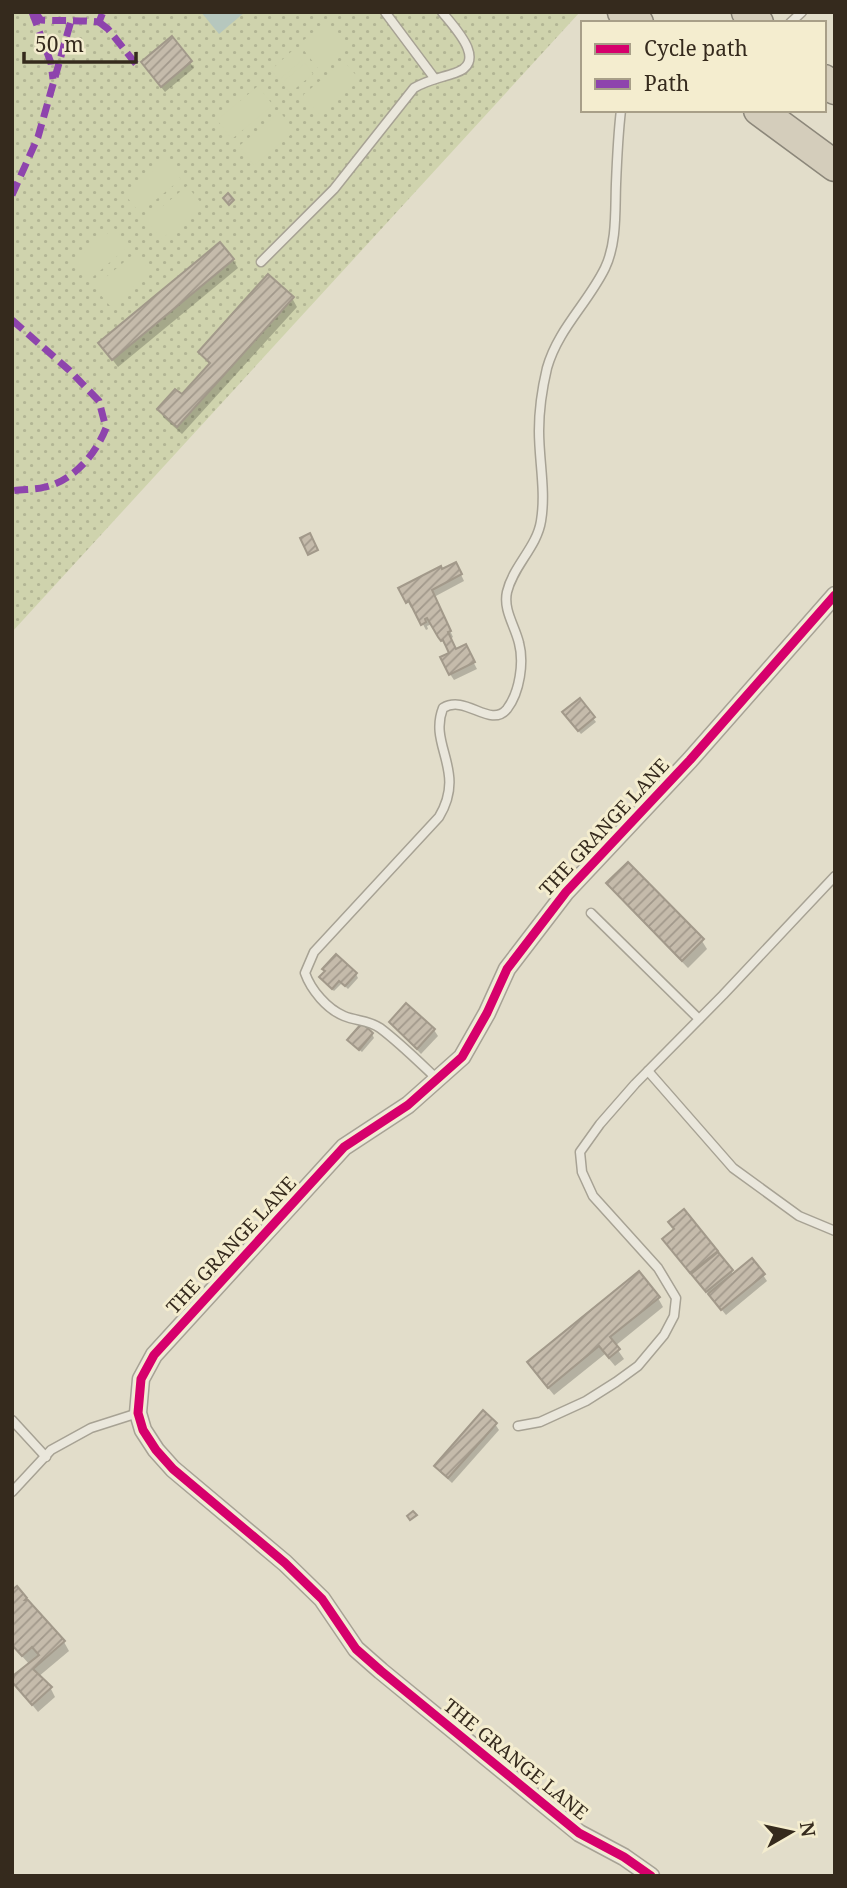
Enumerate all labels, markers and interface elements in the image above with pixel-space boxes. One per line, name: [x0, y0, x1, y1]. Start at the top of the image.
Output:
scale bar: [24, 21, 136, 65]
legend: [581, 21, 826, 112]
text: 50 m: [35, 30, 84, 58]
text: Cycle path: [644, 34, 748, 62]
text: Path: [644, 69, 689, 97]
street label: THE GRANGE LANE: [533, 752, 675, 901]
street label: THE GRANGE LANE: [160, 1170, 302, 1319]
street label: THE GRANGE LANE: [438, 1692, 594, 1826]
north arrow: [756, 1797, 826, 1867]
text: N: [794, 1820, 822, 1839]

